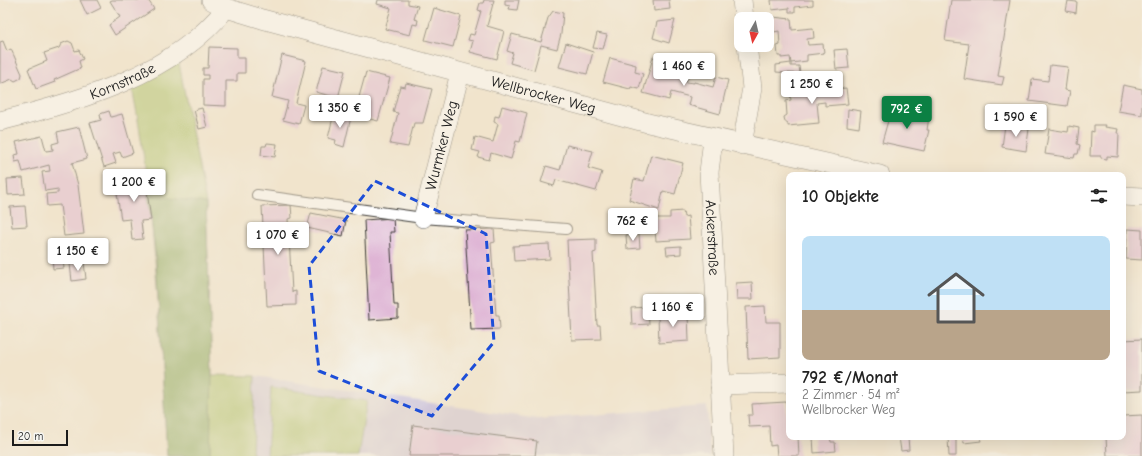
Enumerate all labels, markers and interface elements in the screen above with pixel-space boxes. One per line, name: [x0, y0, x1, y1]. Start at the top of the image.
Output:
north arrow: [734, 12, 774, 52]
map controls: [734, 12, 774, 52]
pin: 1 460 €: [647, 53, 721, 87]
text: 1 460 €: [662, 58, 706, 73]
street label: Kornstraße: [87, 59, 159, 103]
pin: 1 250 €: [775, 71, 849, 105]
street label: Wellbrocker Weg: [489, 72, 598, 118]
text: 1 250 €: [790, 76, 834, 91]
pin: 1 350 €: [303, 95, 377, 129]
pin: 792 €: [879, 96, 935, 130]
street label: Wurmker Weg: [421, 99, 462, 192]
text: 1 350 €: [318, 100, 362, 115]
text: 792 €: [891, 101, 923, 116]
pin: 1 590 €: [979, 104, 1053, 138]
text: 1 590 €: [994, 109, 1038, 124]
pin: 1 200 €: [97, 169, 171, 203]
text: 1 200 €: [112, 174, 156, 189]
icon: filters: [1088, 185, 1110, 207]
text: 10 Objekte: [802, 187, 879, 206]
street label: Ackerstraße: [701, 199, 723, 276]
pin: 762 €: [605, 208, 661, 242]
text: 762 €: [617, 213, 649, 228]
pin: 1 070 €: [241, 222, 315, 256]
text: 1 070 €: [256, 227, 300, 242]
pin: 1 150 €: [41, 238, 115, 272]
text: 1 150 €: [57, 243, 99, 258]
icon: home: [920, 262, 992, 334]
pin: 1 160 €: [636, 294, 710, 328]
text: 1 160 €: [652, 299, 694, 314]
text: 792 €/Monat: [802, 368, 898, 387]
text: 2 Zimmer · 54 m²: [802, 387, 899, 402]
text: Wellbrocker Weg: [802, 402, 895, 417]
scale bar: [12, 428, 68, 447]
text: 20 m: [18, 430, 43, 443]

